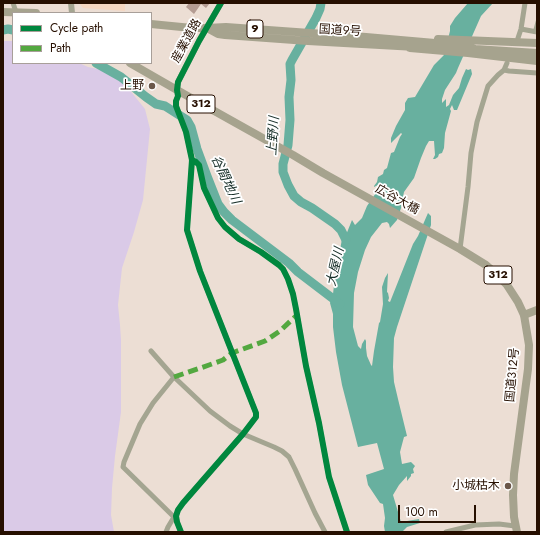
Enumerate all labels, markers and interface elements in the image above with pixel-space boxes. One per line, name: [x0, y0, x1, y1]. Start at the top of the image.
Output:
legend: [12, 12, 152, 64]
street label: 産業道路: [169, 17, 205, 65]
text: Cycle path: [50, 19, 103, 37]
road number: 9: [247, 20, 263, 38]
street label: 国道9号: [318, 23, 362, 39]
text: Path: [50, 39, 71, 57]
place label: 上野: [120, 79, 144, 93]
marker: 上野: [147, 81, 157, 91]
road number: 312: [187, 95, 215, 113]
water label: 上野川: [265, 116, 283, 156]
water label: 谷間地川: [207, 153, 243, 207]
street label: 広谷大橋: [373, 182, 421, 218]
water label: 大屋川: [324, 246, 348, 288]
road number: 312: [484, 266, 512, 284]
street label: 国道312号: [503, 347, 523, 403]
place label: 小城枯木: [452, 479, 500, 493]
marker: 小城枯木: [503, 481, 513, 491]
scale bar: [400, 497, 478, 523]
text: 100 m: [405, 503, 438, 521]

